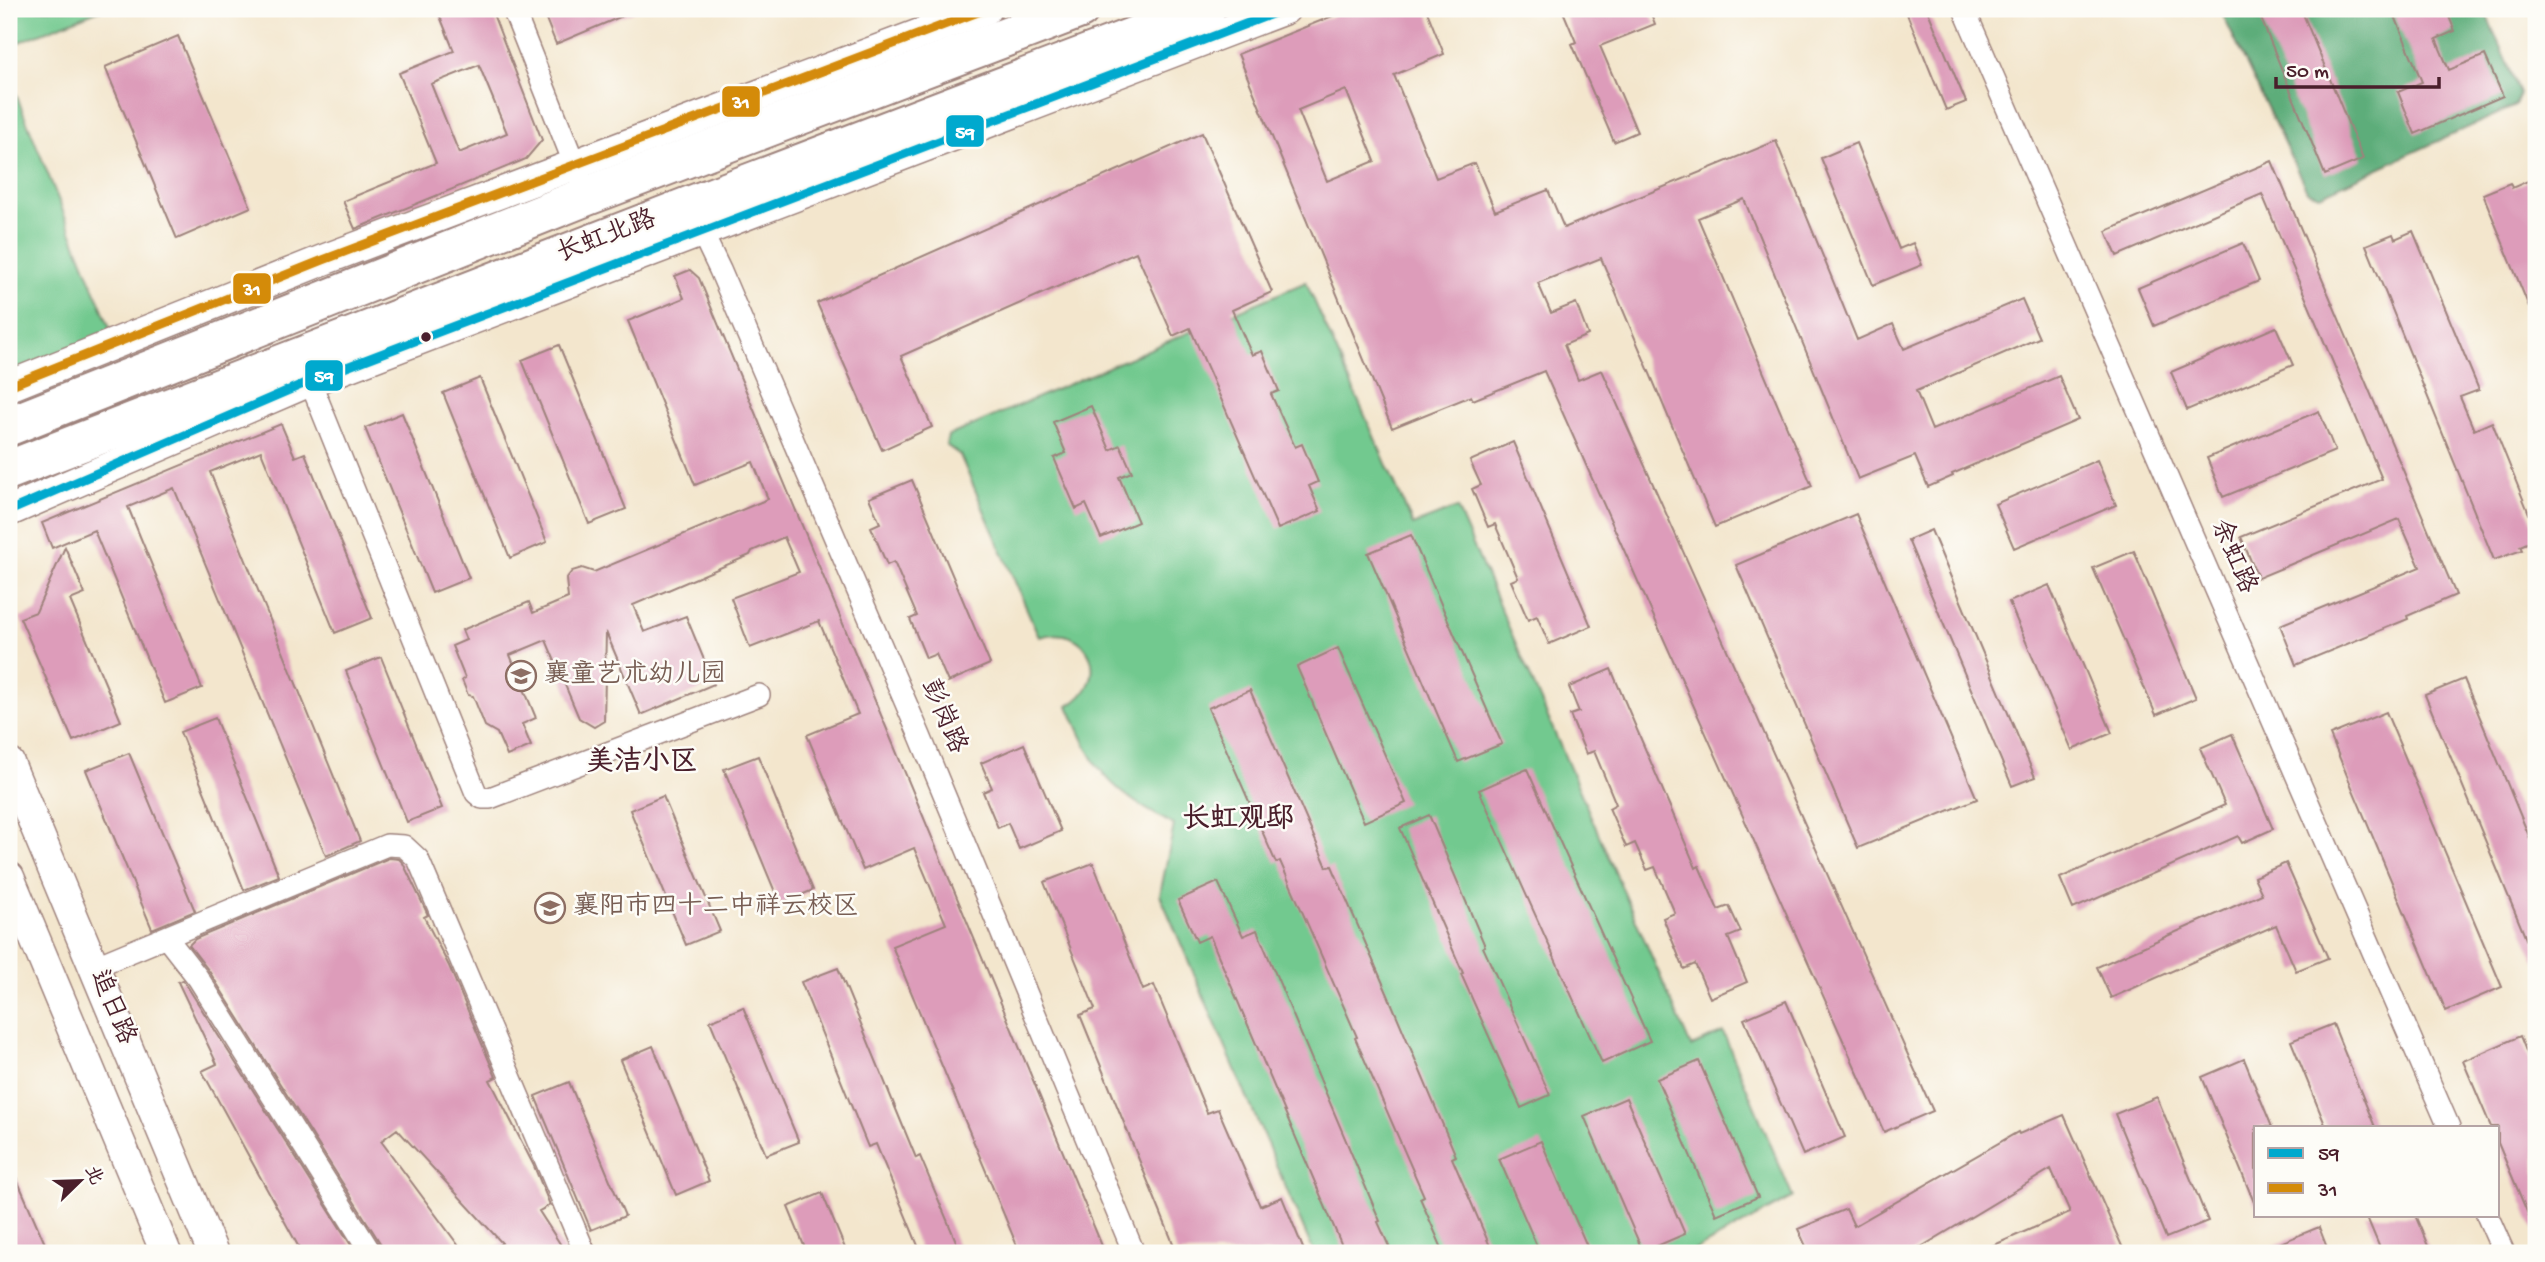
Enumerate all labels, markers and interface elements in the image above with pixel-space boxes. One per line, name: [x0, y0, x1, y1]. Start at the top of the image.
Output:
scale bar: [2276, 46, 2438, 90]
text: 50 m: [2286, 61, 2329, 86]
line badge: 31: [721, 85, 761, 118]
text: 31: [731, 93, 750, 116]
line badge: 59: [945, 114, 985, 148]
text: 59: [955, 123, 975, 146]
street label: 长虹北路: [552, 203, 661, 271]
line badge: 31: [232, 272, 272, 305]
text: 31: [242, 280, 261, 303]
unlabelled marker: [419, 330, 433, 344]
line badge: 59: [304, 359, 344, 392]
text: 59: [314, 367, 334, 390]
street label: 余虹路: [2202, 514, 2263, 599]
school or university icon: 襄童艺术幼儿园: [504, 659, 538, 693]
place label: 襄童艺术幼儿园: [544, 659, 726, 692]
street label: 彭岗路: [912, 674, 973, 759]
district label: 美洁小区: [586, 746, 698, 780]
district label: 长虹观邸: [1182, 803, 1294, 837]
school or university icon: 襄阳市四十二中祥云校区: [533, 891, 567, 925]
place label: 襄阳市四十二中祥云校区: [573, 891, 859, 924]
street label: 追日路: [81, 965, 142, 1050]
legend: [2254, 1126, 2500, 1216]
text: 59: [2318, 1144, 2340, 1169]
north arrow: [46, 1146, 116, 1216]
text: 北: [78, 1162, 107, 1189]
text: 31: [2317, 1180, 2337, 1205]

